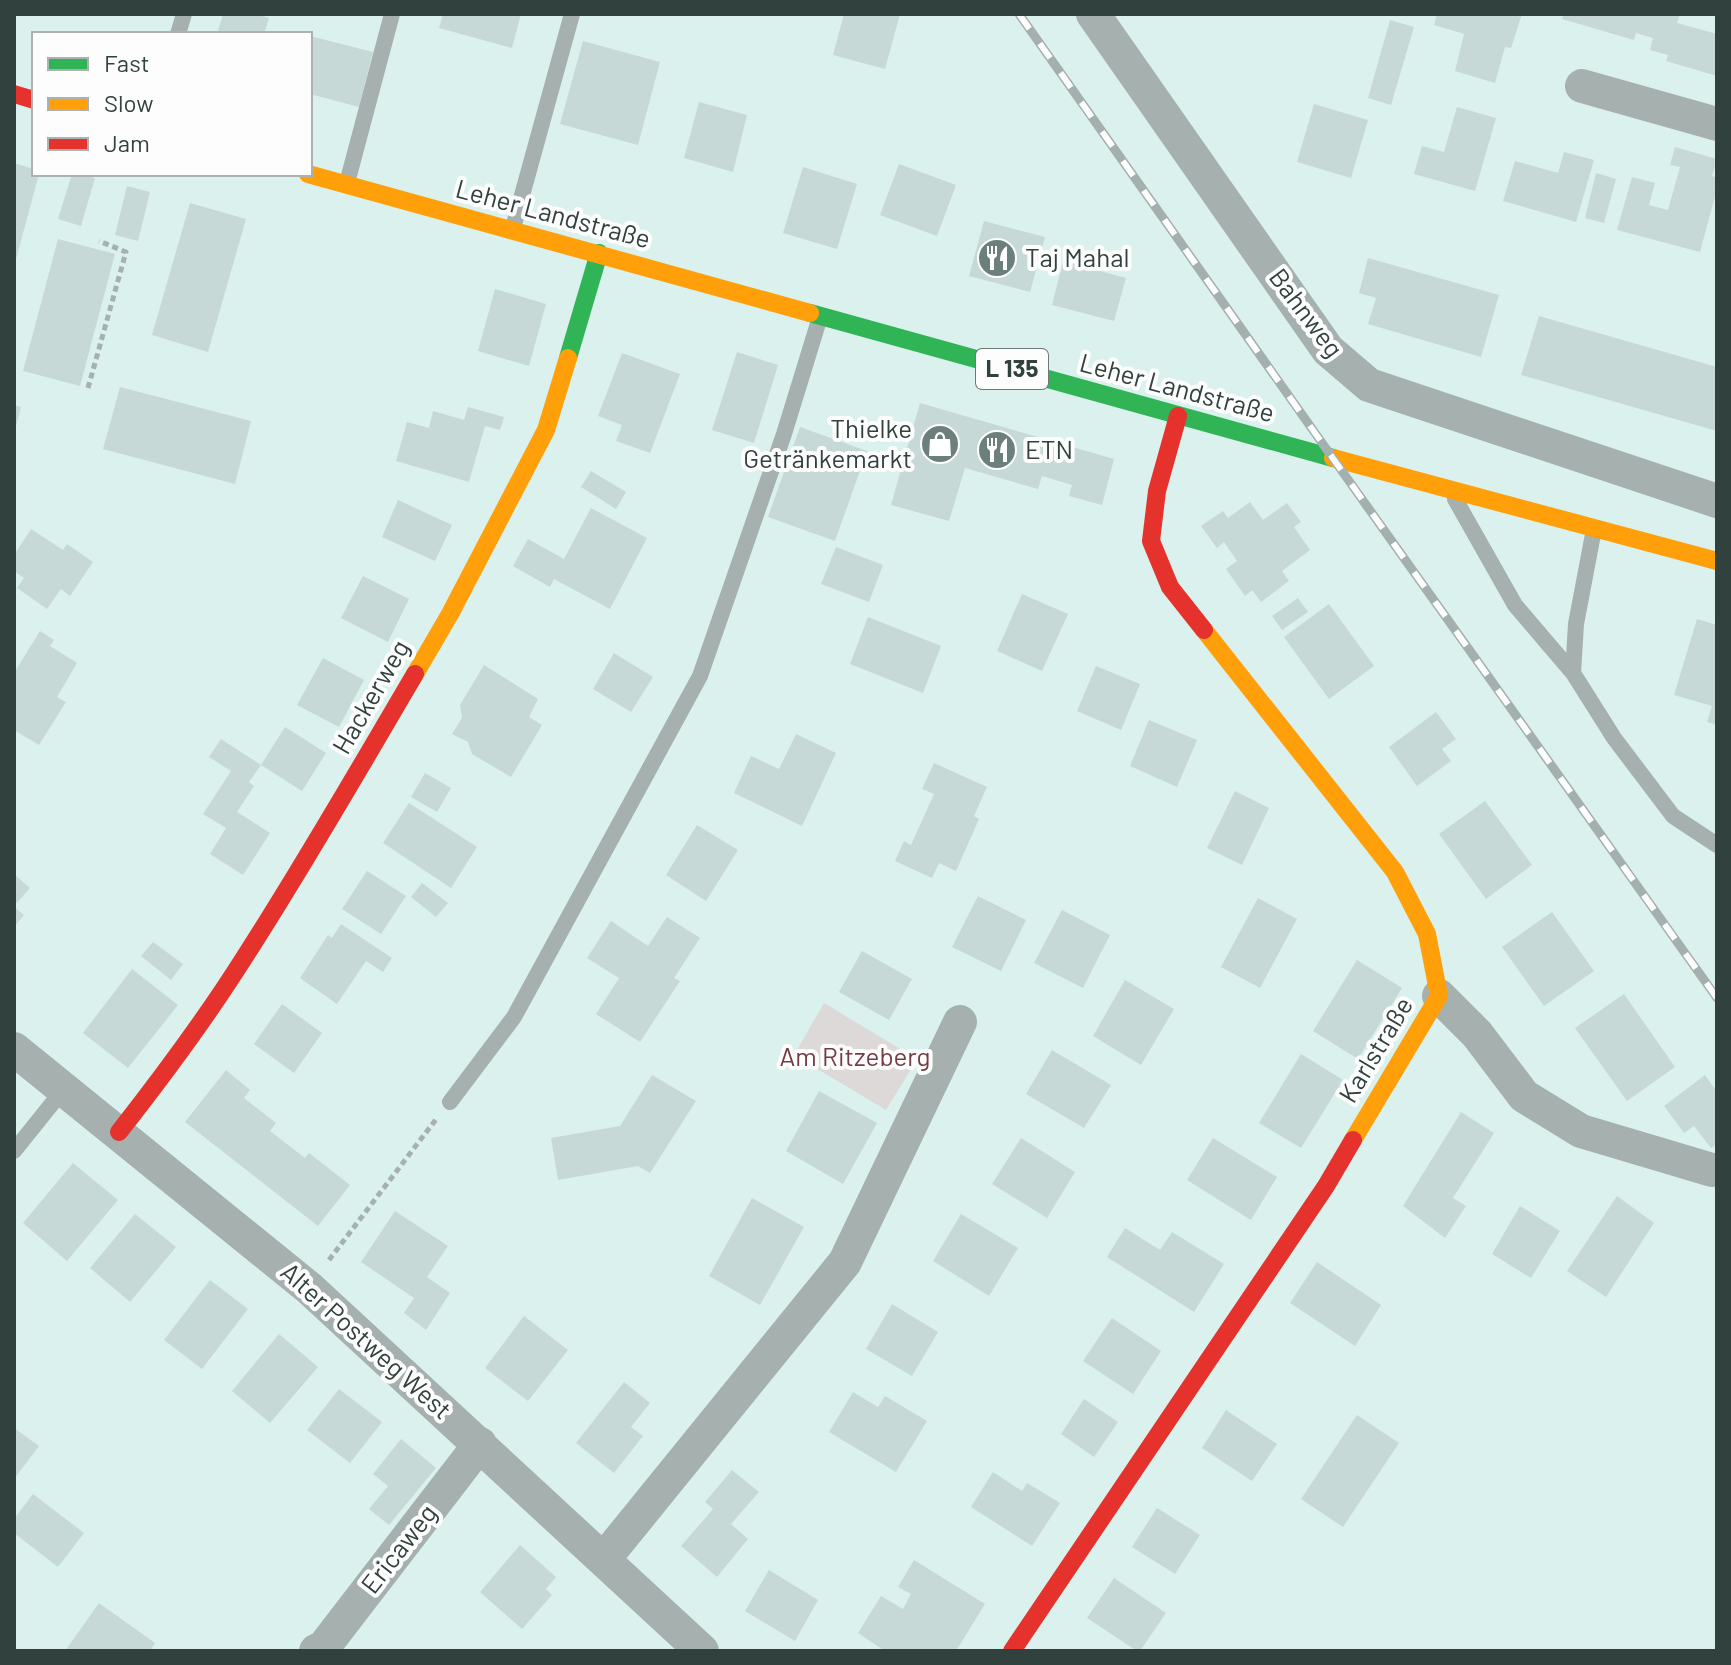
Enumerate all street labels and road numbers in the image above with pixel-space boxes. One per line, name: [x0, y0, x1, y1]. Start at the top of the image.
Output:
street label: Leher Landstraße: [453, 172, 654, 253]
street label: Bahnweg: [1264, 262, 1351, 363]
street label: Leher Landstraße: [1077, 346, 1278, 427]
road number: L 135: [976, 349, 1048, 389]
street label: Hackerweg: [325, 634, 415, 759]
street label: Karlstraße: [1331, 991, 1418, 1108]
street label: Alter Postweg West: [275, 1255, 459, 1425]
street label: Ericaweg: [353, 1497, 442, 1599]

